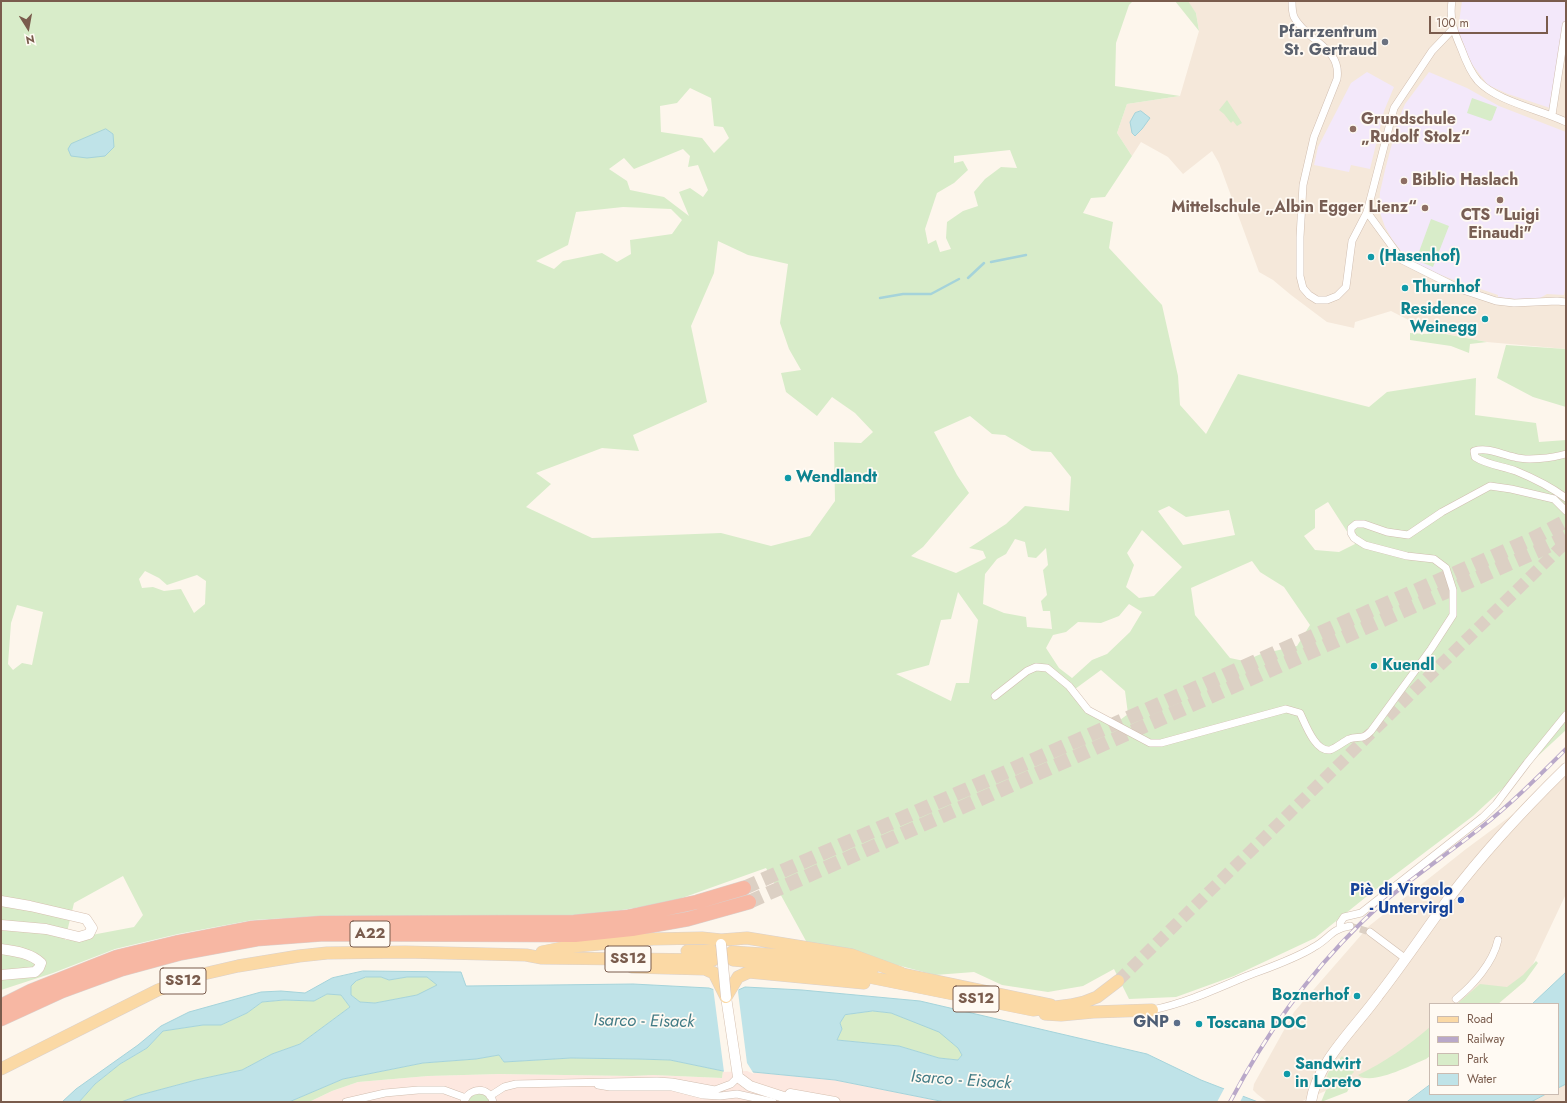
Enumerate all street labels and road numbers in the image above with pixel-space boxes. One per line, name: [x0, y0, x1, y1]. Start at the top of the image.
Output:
road number: A22: [350, 921, 390, 947]
road number: SS12: [605, 946, 651, 972]
road number: SS12: [160, 968, 206, 994]
road number: SS12: [953, 986, 999, 1012]

